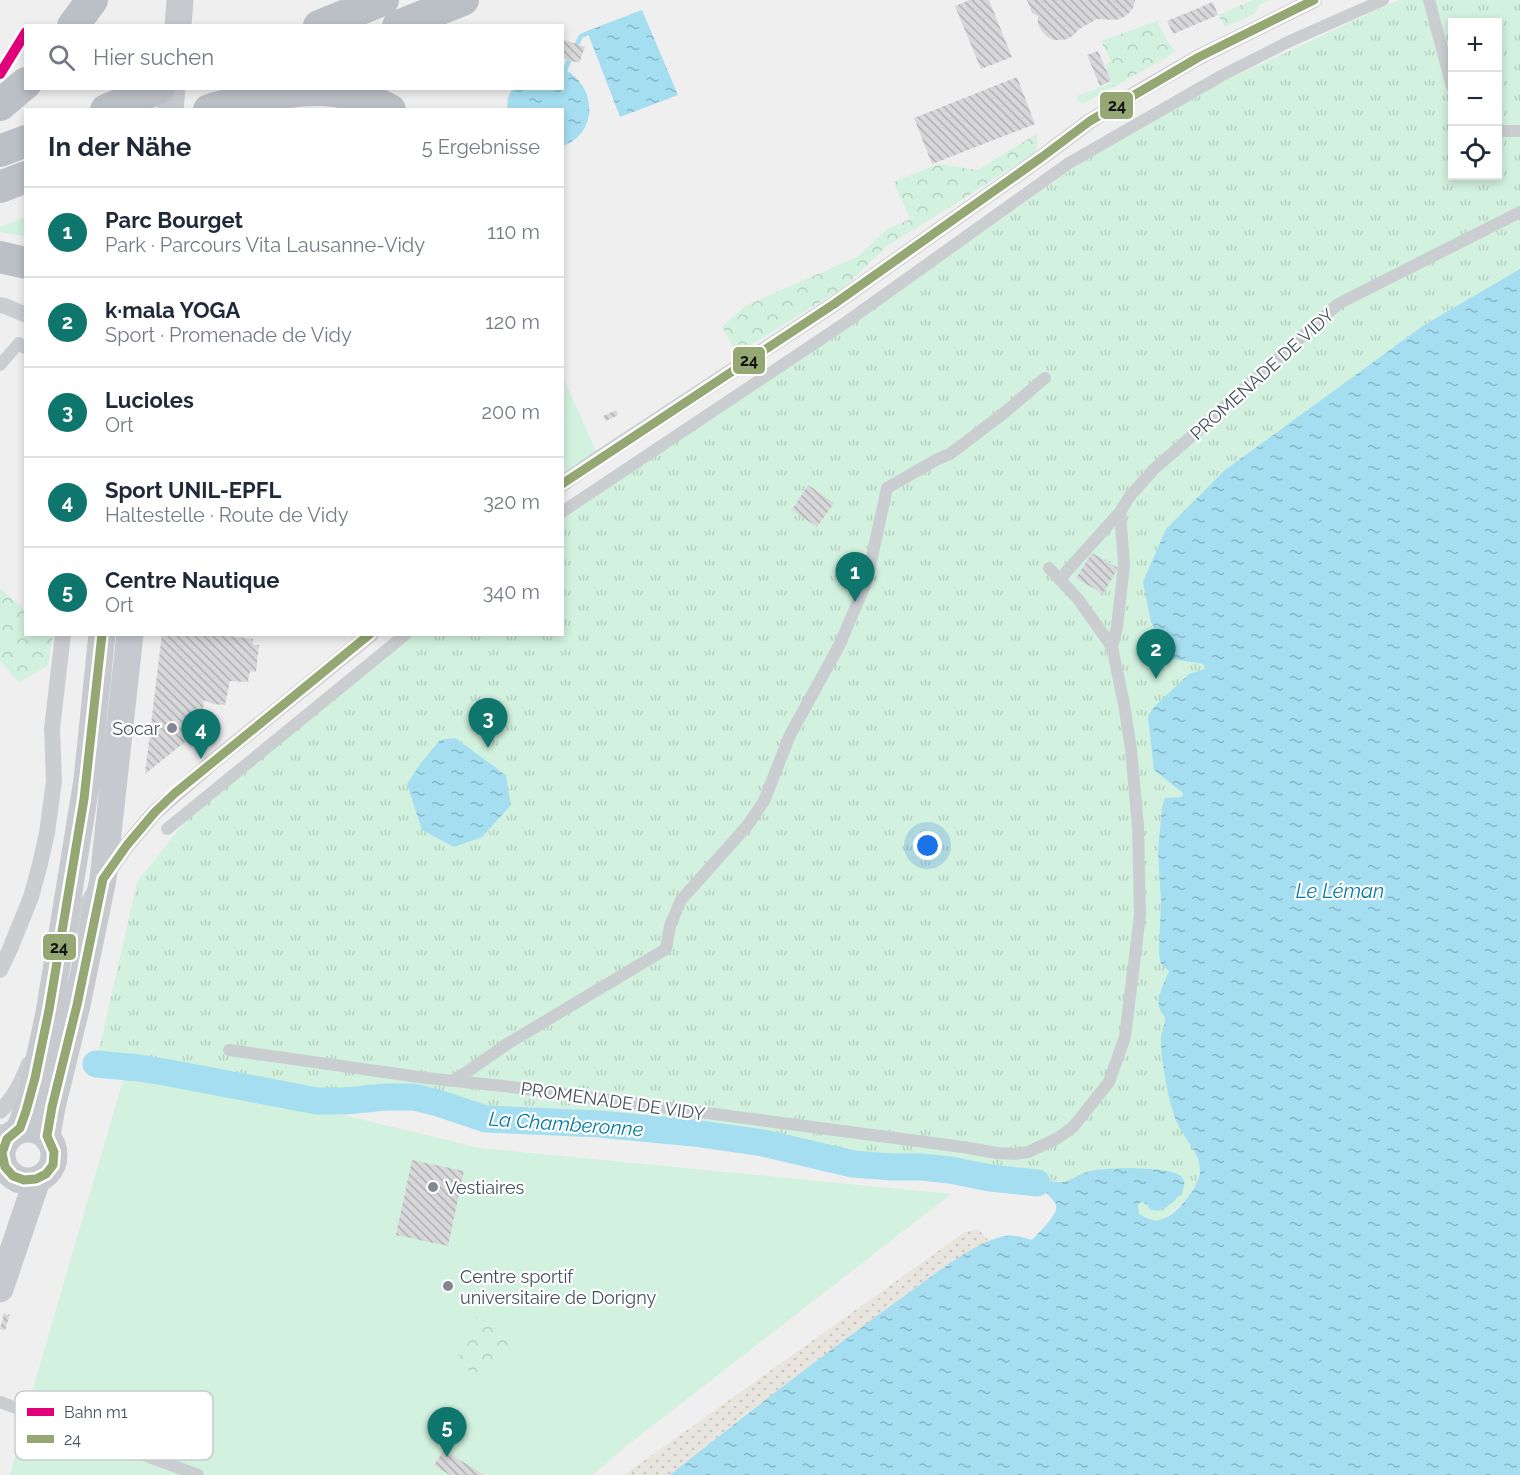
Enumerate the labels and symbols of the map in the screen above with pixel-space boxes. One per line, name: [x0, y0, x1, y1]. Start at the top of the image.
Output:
line badge: 24: [1099, 91, 1134, 120]
text: 24: [1108, 96, 1126, 115]
street label: PROMENADE DE VIDY: [1186, 304, 1338, 444]
line badge: 24: [732, 346, 766, 375]
text: 24: [740, 351, 758, 370]
pin: 1: [836, 552, 874, 602]
pin: 2: [1136, 630, 1176, 679]
pin: 3: [468, 698, 508, 748]
pin: 4: [182, 710, 220, 759]
place label: Socar: [112, 718, 161, 739]
marker: Socar: [165, 721, 179, 735]
your location: [913, 831, 942, 860]
water label: Le Léman: [1296, 879, 1384, 903]
line badge: 24: [42, 933, 77, 961]
text: 24: [50, 938, 68, 957]
street label: PROMENADE DE VIDY: [519, 1078, 707, 1124]
water label: La Chamberonne: [488, 1107, 644, 1141]
place label: Vestiaires: [445, 1177, 525, 1198]
marker: Vestiaires: [426, 1180, 440, 1194]
place label: Centre sportif universitaire de Dorigny: [460, 1266, 656, 1308]
marker: Centre sportif universitaire de Dorigny: [441, 1279, 455, 1293]
legend: [15, 1391, 213, 1460]
text: Bahn m1: [64, 1403, 128, 1422]
pin: 5: [428, 1408, 466, 1457]
text: 24: [64, 1430, 81, 1449]

